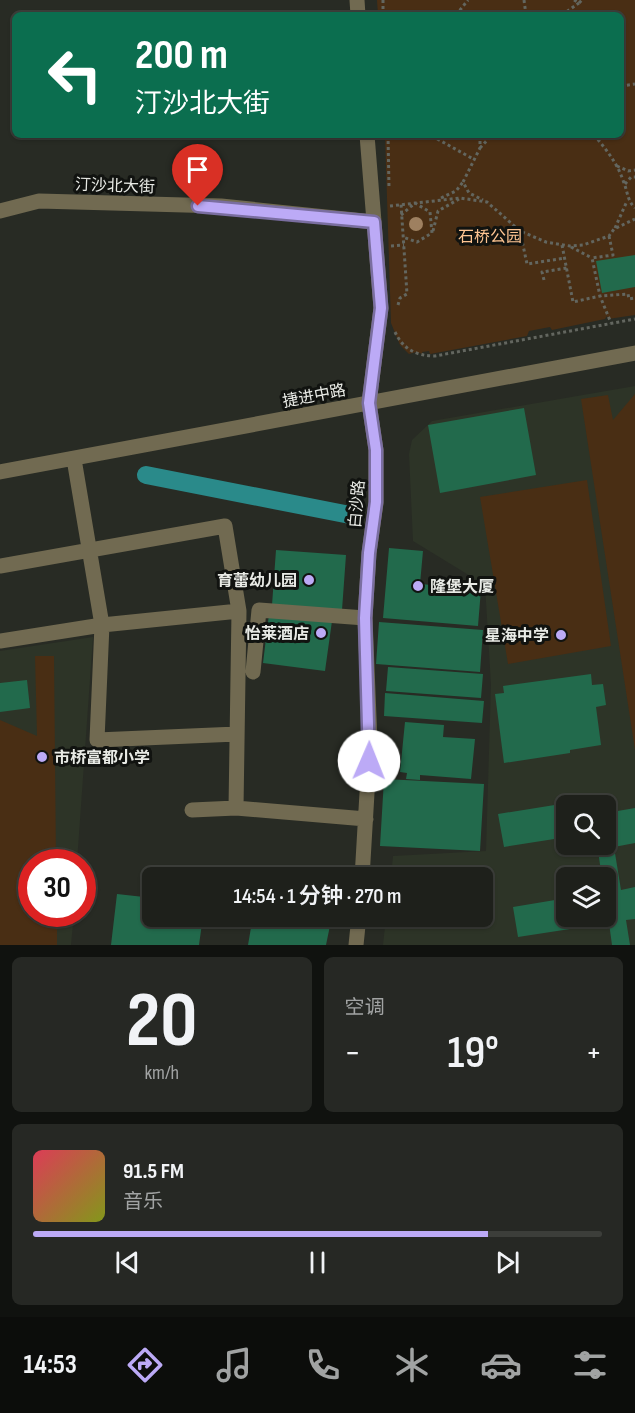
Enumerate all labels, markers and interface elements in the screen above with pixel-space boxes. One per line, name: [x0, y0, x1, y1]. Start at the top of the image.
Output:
text: 200 m: [135, 30, 228, 81]
icon: left: [36, 36, 114, 114]
text: 汀沙北大街: [135, 88, 270, 120]
pin: [172, 144, 223, 206]
icon: arrive: [181, 153, 214, 186]
street label: 汀沙北大街: [75, 176, 155, 197]
park label: 石桥公园: [458, 228, 522, 247]
street label: 捷进中路: [281, 381, 348, 412]
street label: 白沙路: [346, 479, 369, 529]
place label: 育蕾幼儿园: [217, 571, 297, 591]
marker: 育蕾幼儿园: [302, 573, 316, 587]
place label: 隆堡大厦: [430, 578, 494, 597]
marker: 隆堡大厦: [411, 579, 425, 593]
place label: 怡莱酒店: [245, 625, 309, 644]
marker: 怡莱酒店: [314, 626, 328, 640]
place label: 星海中学: [485, 627, 549, 646]
marker: 星海中学: [554, 628, 568, 642]
position arrow: [337, 729, 401, 793]
place label: 市桥富都小学: [54, 749, 150, 768]
marker: 市桥富都小学: [35, 750, 49, 764]
map controls: [556, 795, 616, 927]
button: search: [556, 795, 616, 855]
speed limit sign: 30: [18, 849, 96, 927]
button: layers: [556, 867, 616, 927]
text: 14:54 · 1 分钟 · 270 m: [234, 883, 401, 910]
text: 20: [126, 975, 197, 1068]
text: 空调: [345, 996, 385, 1020]
text: 19°: [448, 1026, 499, 1081]
text: −: [345, 1033, 361, 1073]
text: +: [586, 1033, 602, 1073]
text: km/h: [144, 1061, 179, 1085]
text: 91.5 FM: [123, 1158, 184, 1185]
text: 音乐: [123, 1190, 163, 1214]
icon: previous: [111, 1246, 144, 1279]
icon: pause: [301, 1246, 334, 1279]
icon: next: [491, 1246, 524, 1279]
icon: directions: [124, 1344, 166, 1386]
icon: music: [213, 1344, 255, 1386]
icon: phone: [302, 1344, 344, 1386]
icon: climate: [391, 1344, 433, 1386]
icon: car: [480, 1344, 522, 1386]
icon: filters: [569, 1344, 611, 1386]
text: 14:53: [24, 1349, 77, 1381]

